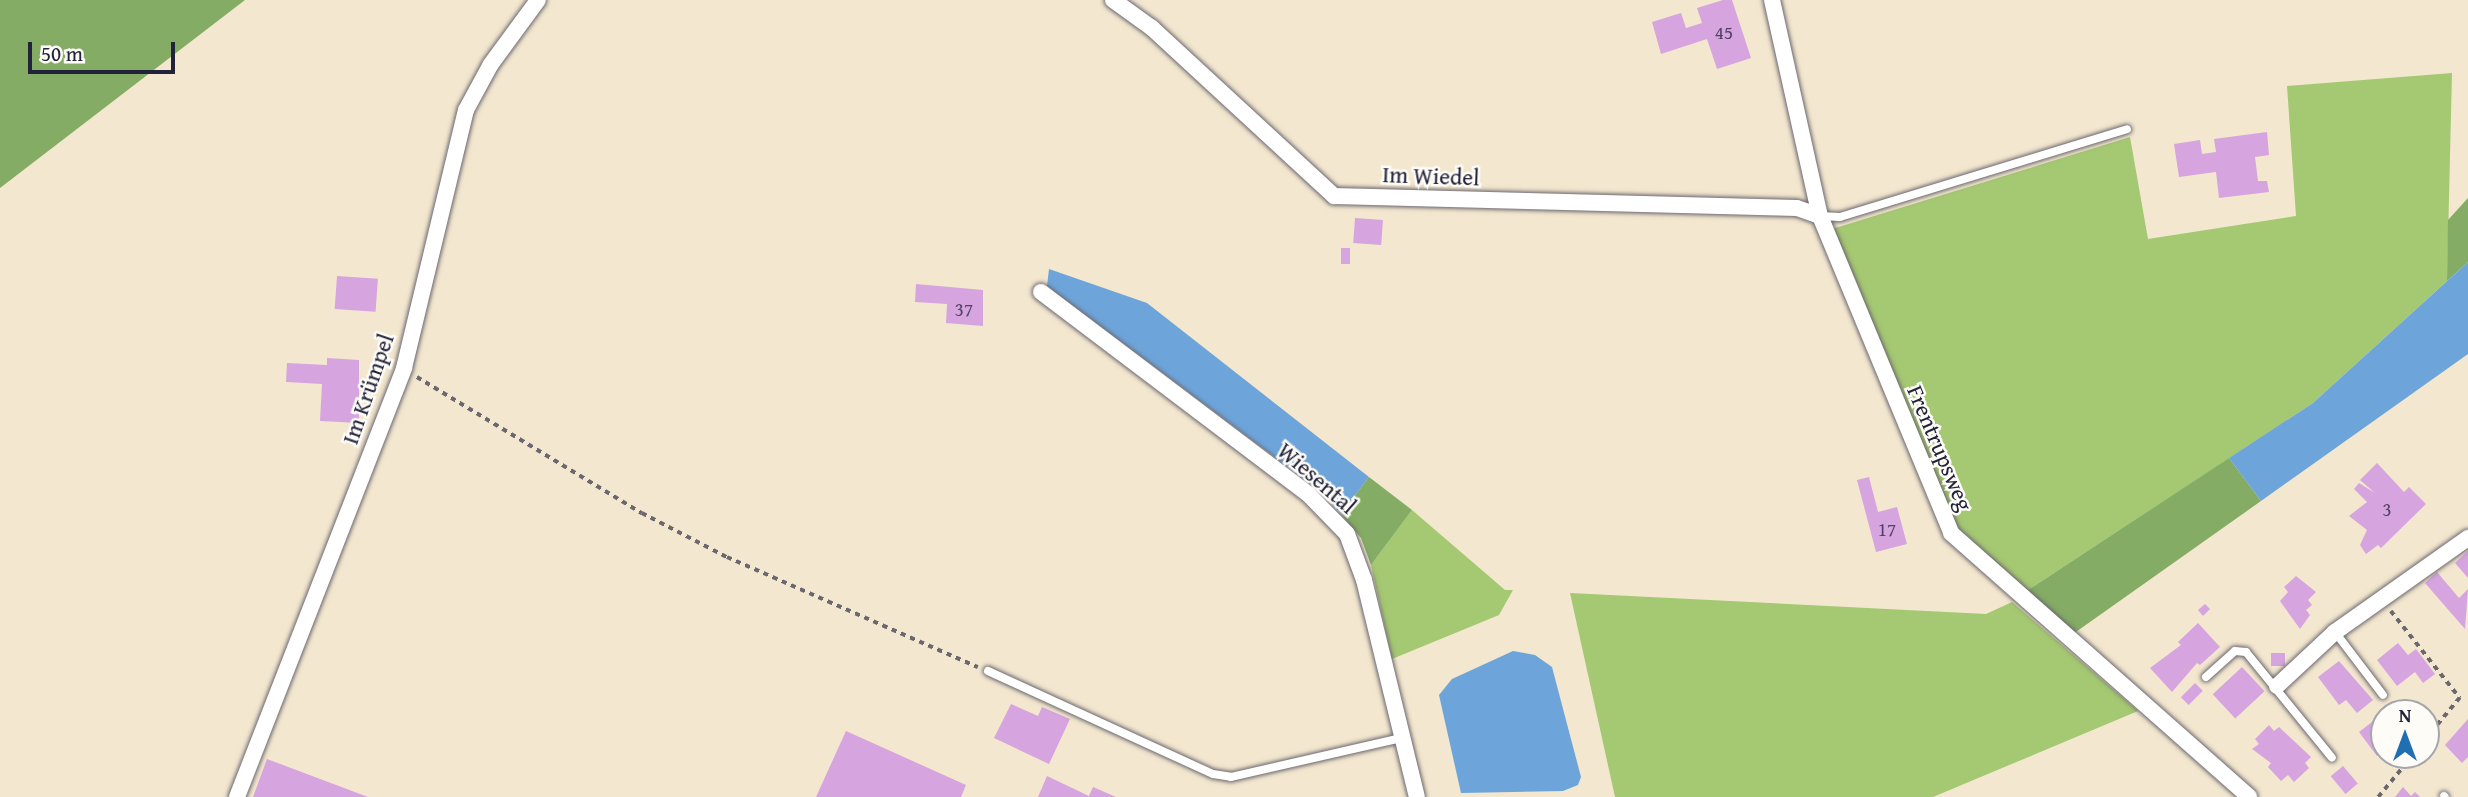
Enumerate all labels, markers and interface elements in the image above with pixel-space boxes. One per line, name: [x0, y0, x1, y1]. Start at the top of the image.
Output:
house number: 45: [1715, 22, 1733, 44]
scale bar: [32, 28, 178, 72]
text: 50 m: [41, 38, 83, 69]
street label: Im Wiedel: [1382, 161, 1480, 191]
house number: 37: [955, 299, 973, 321]
street label: Im Krümpel: [336, 330, 400, 448]
street label: Frentrupsweg: [1901, 381, 1979, 515]
street label: Wiesental: [1272, 436, 1362, 520]
house number: 3: [2382, 499, 2392, 521]
house number: 17: [1878, 519, 1896, 541]
north arrow: [2370, 699, 2440, 769]
text: N: [2399, 701, 2411, 729]

